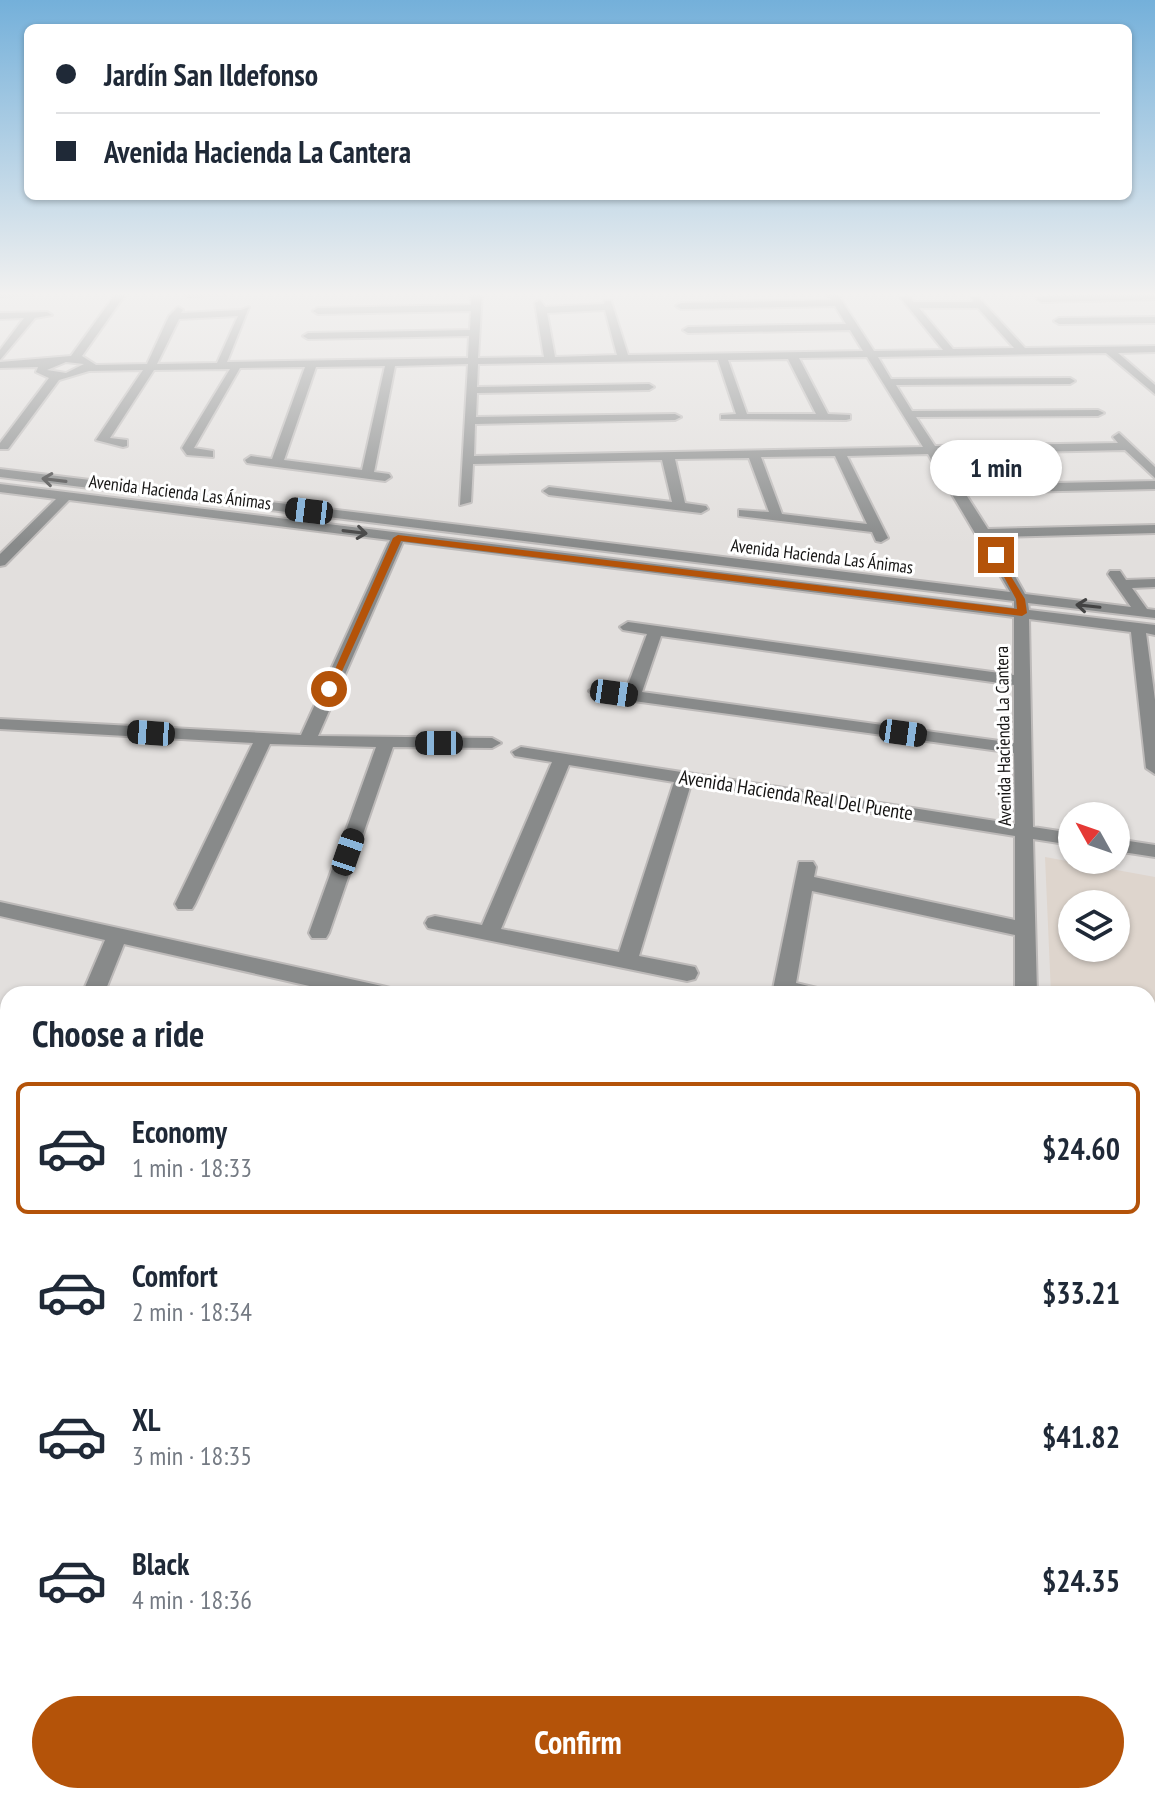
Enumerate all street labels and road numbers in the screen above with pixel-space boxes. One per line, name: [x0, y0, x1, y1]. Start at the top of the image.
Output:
street label: Avenida Hacienda Las Ánimas: [88, 469, 272, 515]
street label: Avenida Hacienda Las Ánimas: [730, 533, 914, 579]
street label: Avenida Hacienda La Cantera: [990, 646, 1016, 826]
street label: Avenida Hacienda Real Del Puente: [677, 764, 915, 826]

